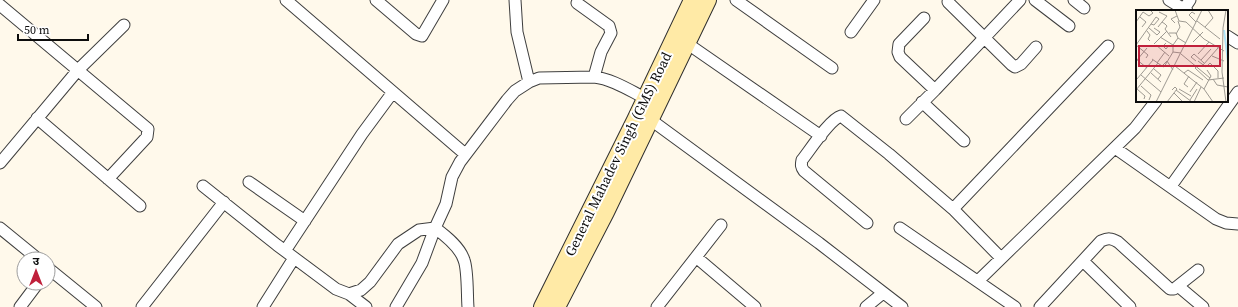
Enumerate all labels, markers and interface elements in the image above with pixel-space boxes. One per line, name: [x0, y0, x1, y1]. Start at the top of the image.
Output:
inset map: [1136, 10, 1228, 102]
scale bar: [18, 16, 88, 42]
text: 50 m: [24, 22, 50, 38]
street label: General Mahadev Singh (GMS) Road: [560, 48, 676, 259]
north arrow: [16, 251, 56, 291]
text: उ: [33, 254, 40, 269]

